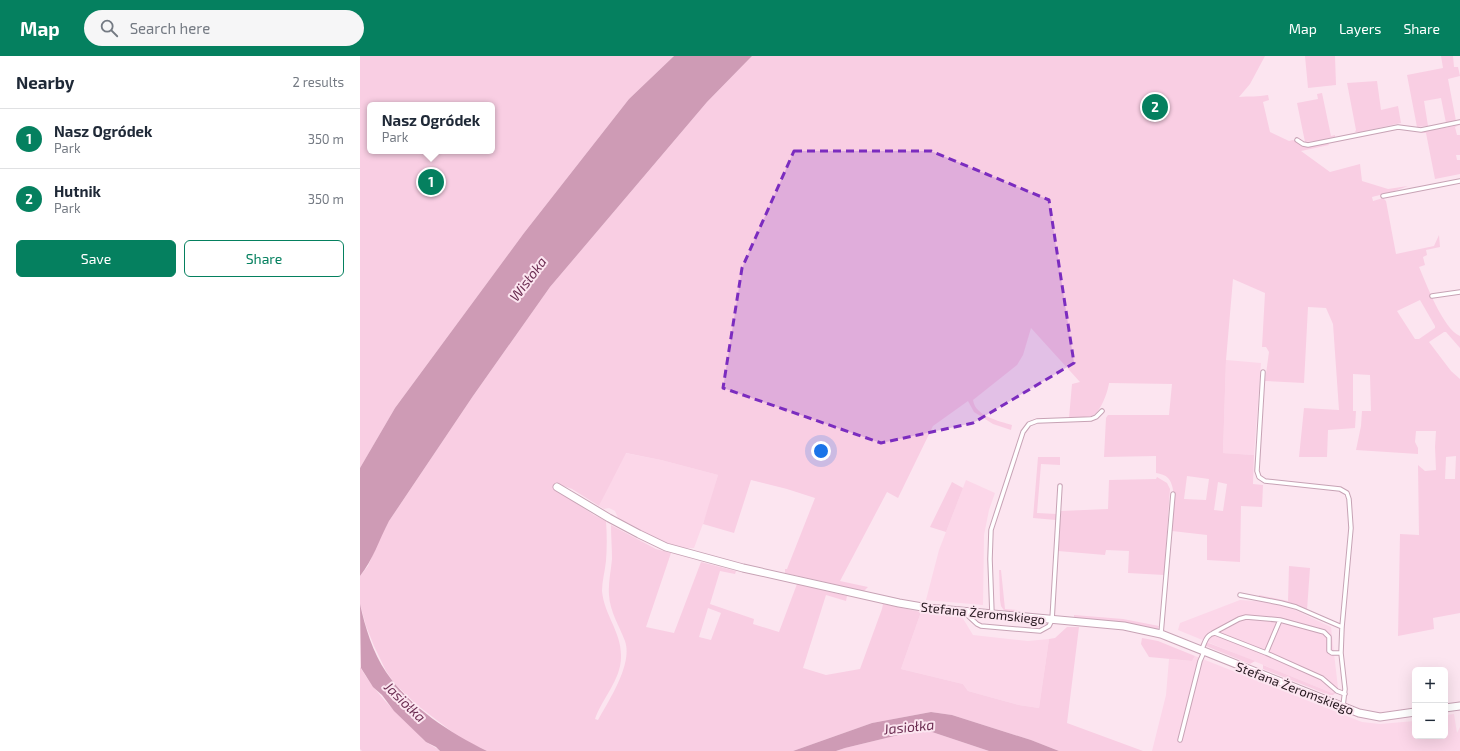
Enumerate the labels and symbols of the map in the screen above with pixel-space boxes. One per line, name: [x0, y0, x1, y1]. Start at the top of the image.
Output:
pin: 2: [1142, 92, 1168, 122]
pin: 1: [418, 167, 444, 197]
water label: Wisłoka: [505, 253, 550, 304]
your location: [811, 441, 831, 461]
street label: Stefana Żeromskiego: [920, 599, 1046, 627]
street label: Stefana Żeromskiego: [1234, 658, 1356, 718]
water label: Jasiołka: [381, 677, 429, 725]
water label: Jasiołka: [882, 715, 935, 738]

